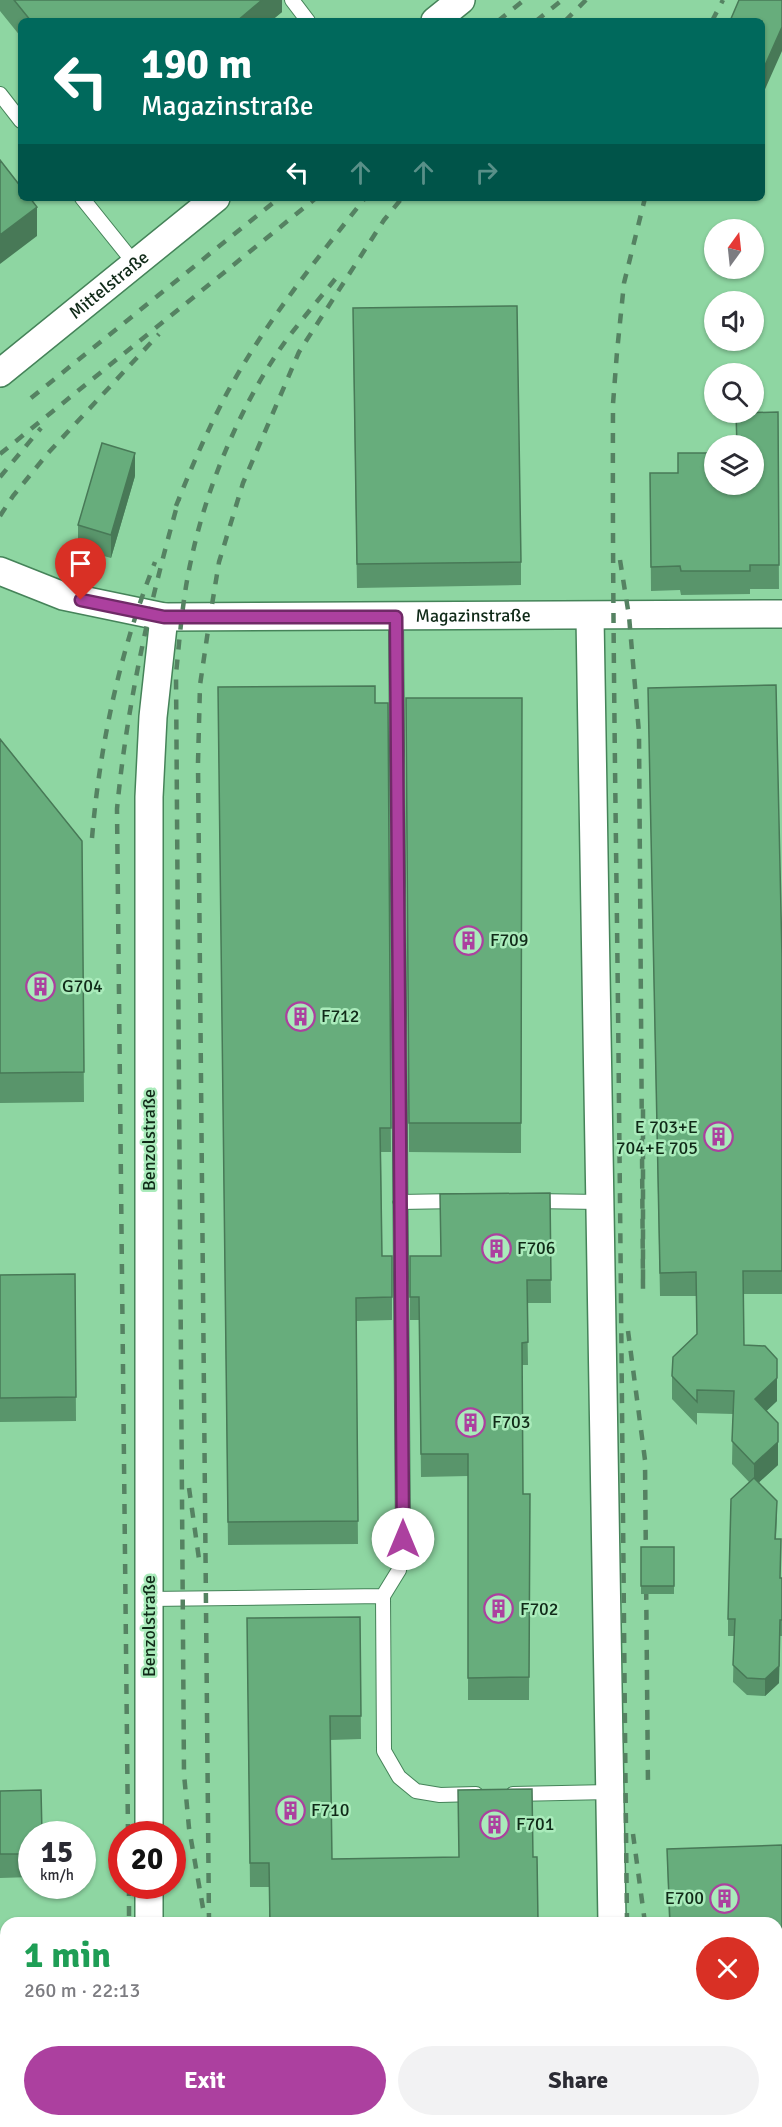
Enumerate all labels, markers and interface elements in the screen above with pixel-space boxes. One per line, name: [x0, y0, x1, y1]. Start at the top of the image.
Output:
text: 190 m: [141, 39, 252, 90]
icon: left: [42, 42, 120, 120]
text: Magazinstraße: [141, 90, 314, 123]
icon: left: [281, 156, 314, 189]
icon: ahead: [344, 156, 377, 189]
icon: ahead: [407, 156, 440, 189]
icon: right: [470, 156, 503, 189]
north arrow: [704, 219, 764, 279]
map controls: [704, 219, 764, 495]
street label: Mittelstraße: [64, 246, 153, 324]
button: sound: [704, 291, 764, 351]
button: search: [704, 363, 764, 423]
button: layers: [704, 435, 764, 495]
pin: [55, 538, 106, 600]
icon: arrive: [64, 547, 97, 580]
street label: Magazinstraße: [415, 604, 531, 627]
building icon: F709: [453, 924, 485, 956]
place label: F709: [490, 929, 529, 951]
building icon: G704: [25, 970, 57, 1002]
place label: G704: [62, 975, 103, 997]
building icon: F712: [284, 1000, 316, 1032]
place label: F712: [321, 1005, 360, 1027]
street label: Benzolstraße: [138, 1089, 160, 1191]
place label: E 703+E 704+E 705: [616, 1116, 698, 1159]
building icon: E 703+E 704+E 705: [703, 1121, 735, 1153]
building icon: F706: [480, 1232, 512, 1264]
place label: F706: [517, 1237, 556, 1259]
building icon: F703: [455, 1406, 487, 1438]
place label: F703: [492, 1411, 531, 1433]
position arrow: [371, 1507, 435, 1571]
street label: Benzolstraße: [138, 1575, 160, 1677]
building icon: F702: [483, 1593, 515, 1625]
place label: F702: [520, 1598, 559, 1620]
building icon: F710: [274, 1794, 306, 1826]
place label: F710: [311, 1799, 350, 1821]
building icon: F701: [479, 1808, 511, 1840]
place label: F701: [516, 1813, 555, 1835]
speed limit sign: 20: [108, 1821, 186, 1899]
text: 15: [41, 1834, 73, 1871]
text: km/h: [40, 1866, 74, 1884]
building icon: E700: [709, 1882, 741, 1914]
place label: E700: [665, 1887, 704, 1909]
text: 1 min: [24, 1933, 111, 1978]
button: close: [696, 1937, 759, 2000]
text: 260 m · 22:13: [24, 1978, 140, 2003]
button: Exit: [24, 2046, 386, 2115]
button: Share: [398, 2046, 759, 2115]

